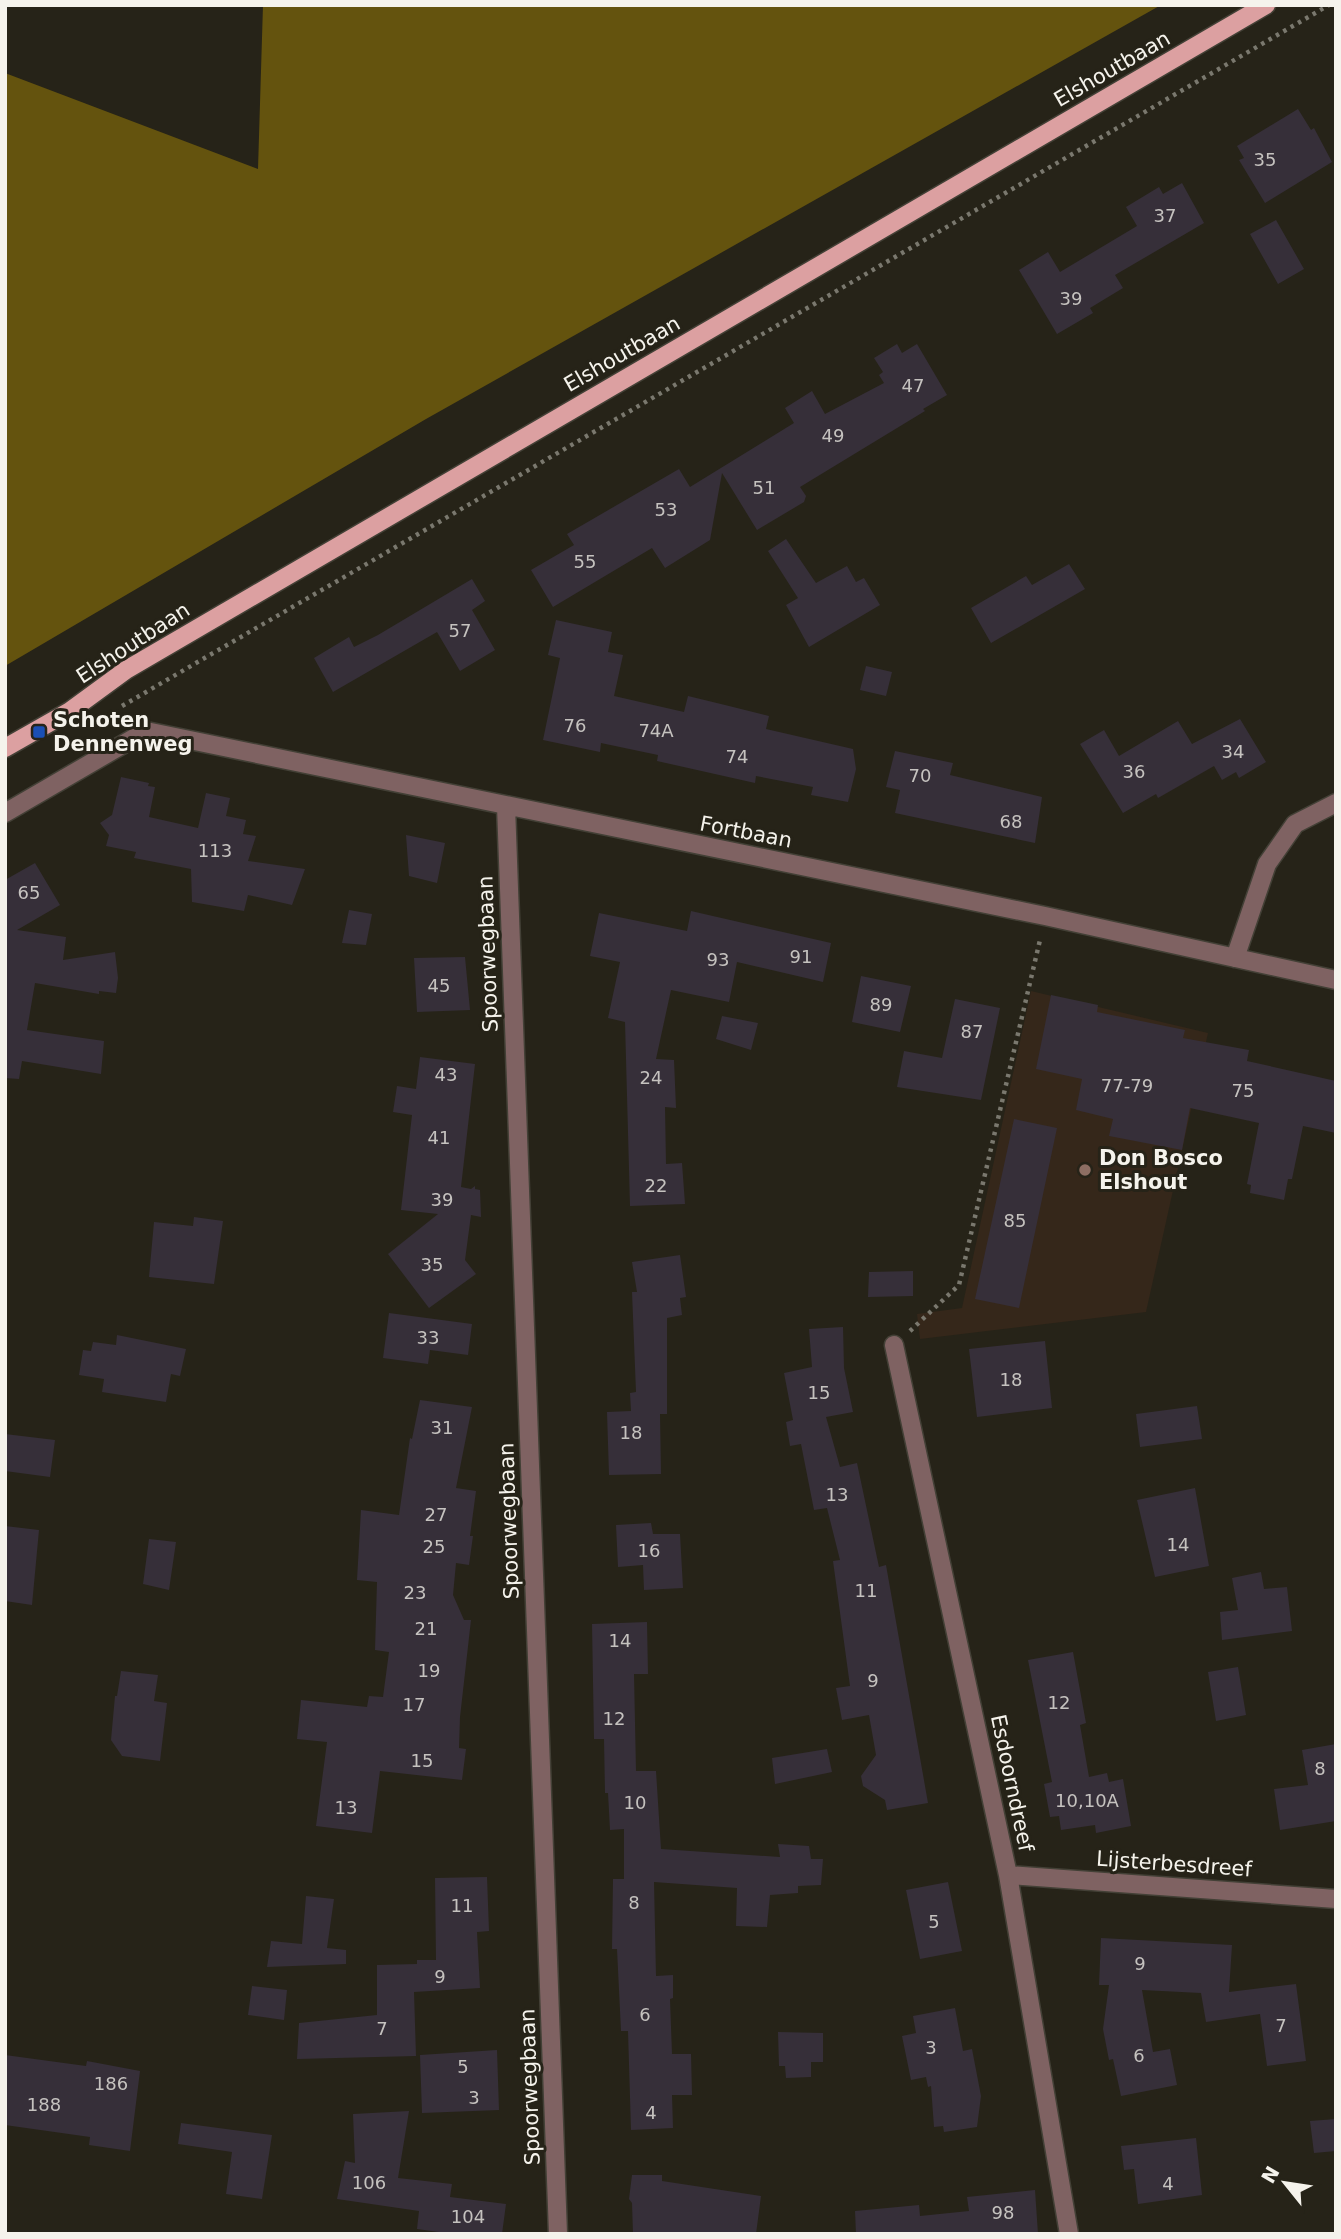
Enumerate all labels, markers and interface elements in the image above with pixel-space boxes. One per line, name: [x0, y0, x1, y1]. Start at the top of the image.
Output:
street label: Elshoutbaan: [1050, 26, 1174, 112]
house number: 35: [1254, 149, 1276, 170]
house number: 37: [1154, 205, 1176, 226]
house number: 39: [1060, 288, 1082, 309]
street label: Elshoutbaan: [560, 311, 684, 397]
house number: 47: [902, 375, 924, 396]
house number: 49: [822, 425, 844, 446]
house number: 51: [753, 477, 775, 498]
house number: 53: [655, 499, 677, 520]
house number: 55: [574, 551, 596, 572]
street label: Elshoutbaan: [72, 598, 194, 688]
house number: 57: [449, 620, 471, 641]
place label: Schoten Dennenweg: [53, 708, 192, 756]
house number: 76: [564, 715, 586, 736]
house number: 74A: [638, 720, 674, 741]
marker: Schoten Dennenweg: [31, 724, 47, 740]
house number: 34: [1222, 741, 1244, 762]
house number: 74: [726, 746, 748, 767]
house number: 36: [1123, 761, 1145, 782]
house number: 70: [909, 765, 931, 786]
street label: Fortbaan: [698, 811, 794, 853]
house number: 68: [1000, 811, 1022, 832]
house number: 113: [198, 840, 232, 861]
street label: Spoorwegbaan: [473, 875, 503, 1033]
house number: 65: [18, 882, 40, 903]
house number: 91: [790, 946, 812, 967]
house number: 93: [707, 949, 729, 970]
house number: 45: [428, 975, 450, 996]
house number: 89: [870, 994, 892, 1015]
house number: 87: [961, 1021, 983, 1042]
house number: 43: [435, 1064, 457, 1085]
house number: 24: [640, 1067, 662, 1088]
house number: 77-79: [1101, 1075, 1153, 1096]
house number: 75: [1232, 1080, 1254, 1101]
house number: 41: [428, 1127, 450, 1148]
place label: Don Bosco Elshout: [1099, 1146, 1223, 1194]
marker: Don Bosco Elshout: [1077, 1162, 1093, 1178]
house number: 22: [645, 1175, 667, 1196]
house number: 39: [431, 1189, 453, 1210]
house number: 85: [1004, 1210, 1026, 1231]
house number: 35: [421, 1254, 443, 1275]
house number: 33: [417, 1327, 439, 1348]
house number: 18: [1000, 1369, 1022, 1390]
house number: 15: [808, 1382, 830, 1403]
house number: 31: [431, 1417, 453, 1438]
house number: 18: [620, 1422, 642, 1443]
street label: Spoorwegbaan: [494, 1442, 524, 1600]
house number: 13: [826, 1484, 848, 1505]
house number: 27: [425, 1504, 447, 1525]
house number: 14: [1167, 1534, 1189, 1555]
house number: 25: [423, 1536, 445, 1557]
house number: 16: [638, 1540, 660, 1561]
house number: 11: [855, 1580, 877, 1601]
house number: 23: [404, 1582, 426, 1603]
house number: 21: [415, 1618, 437, 1639]
house number: 14: [609, 1630, 631, 1651]
house number: 19: [418, 1660, 440, 1681]
house number: 9: [867, 1670, 879, 1691]
house number: 12: [1048, 1692, 1070, 1713]
house number: 17: [403, 1694, 425, 1715]
house number: 12: [603, 1708, 625, 1729]
street label: Esdoorndreef: [986, 1712, 1038, 1854]
house number: 15: [411, 1750, 433, 1771]
house number: 8: [1314, 1758, 1326, 1779]
house number: 10,10A: [1055, 1790, 1120, 1811]
house number: 10: [624, 1792, 646, 1813]
house number: 13: [335, 1797, 357, 1818]
street label: Lijsterbesdreef: [1095, 1847, 1253, 1881]
house number: 8: [628, 1892, 640, 1913]
house number: 11: [451, 1895, 473, 1916]
house number: 5: [928, 1911, 940, 1932]
house number: 9: [1134, 1953, 1146, 1974]
house number: 9: [434, 1966, 446, 1987]
house number: 6: [639, 2004, 651, 2025]
street label: Spoorwegbaan: [515, 2008, 545, 2166]
house number: 7: [1275, 2015, 1287, 2036]
house number: 7: [376, 2018, 388, 2039]
house number: 3: [925, 2037, 937, 2058]
house number: 6: [1133, 2045, 1145, 2066]
house number: 5: [457, 2056, 469, 2077]
house number: 186: [94, 2073, 128, 2094]
house number: 3: [468, 2087, 480, 2108]
house number: 188: [27, 2094, 61, 2115]
house number: 4: [645, 2102, 657, 2123]
north arrow: [1250, 2148, 1320, 2218]
text: N: [1257, 2162, 1284, 2187]
house number: 106: [352, 2172, 386, 2193]
house number: 4: [1162, 2173, 1174, 2194]
house number: 98: [992, 2202, 1014, 2223]
house number: 104: [451, 2206, 485, 2227]

